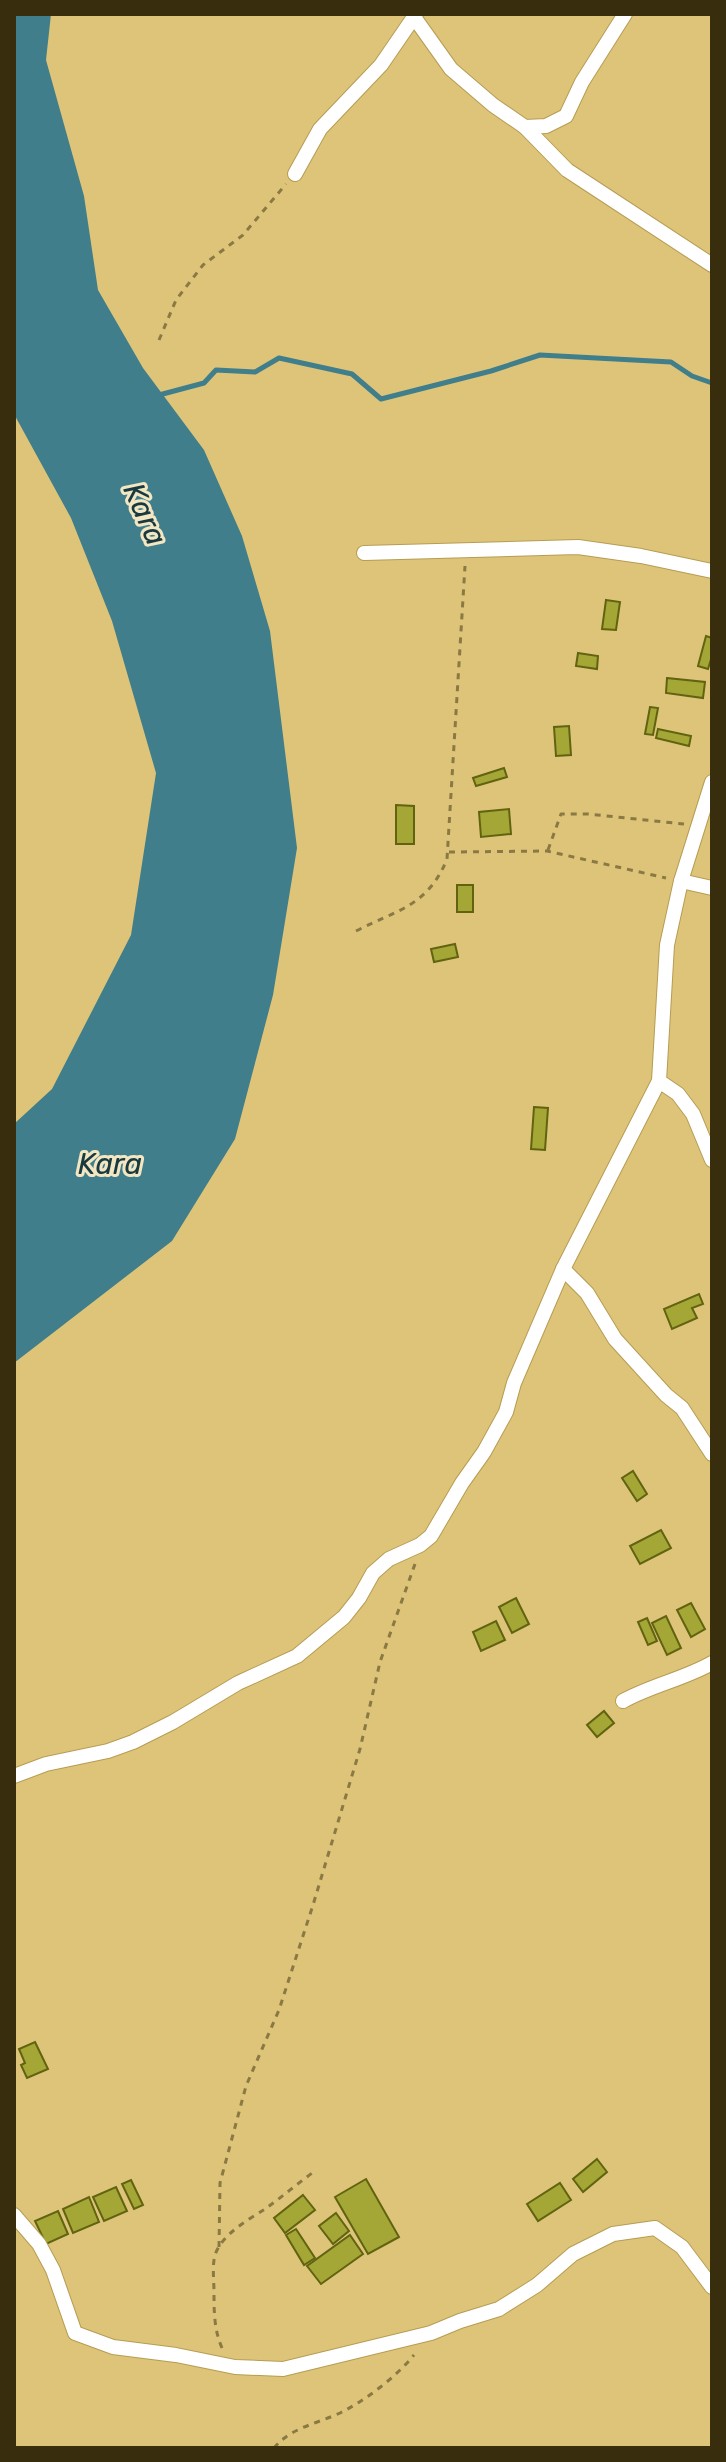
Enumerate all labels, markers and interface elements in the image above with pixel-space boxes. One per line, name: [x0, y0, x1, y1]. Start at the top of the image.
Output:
water label: Kara: [115, 477, 175, 551]
water label: Kara: [78, 1146, 142, 1182]

